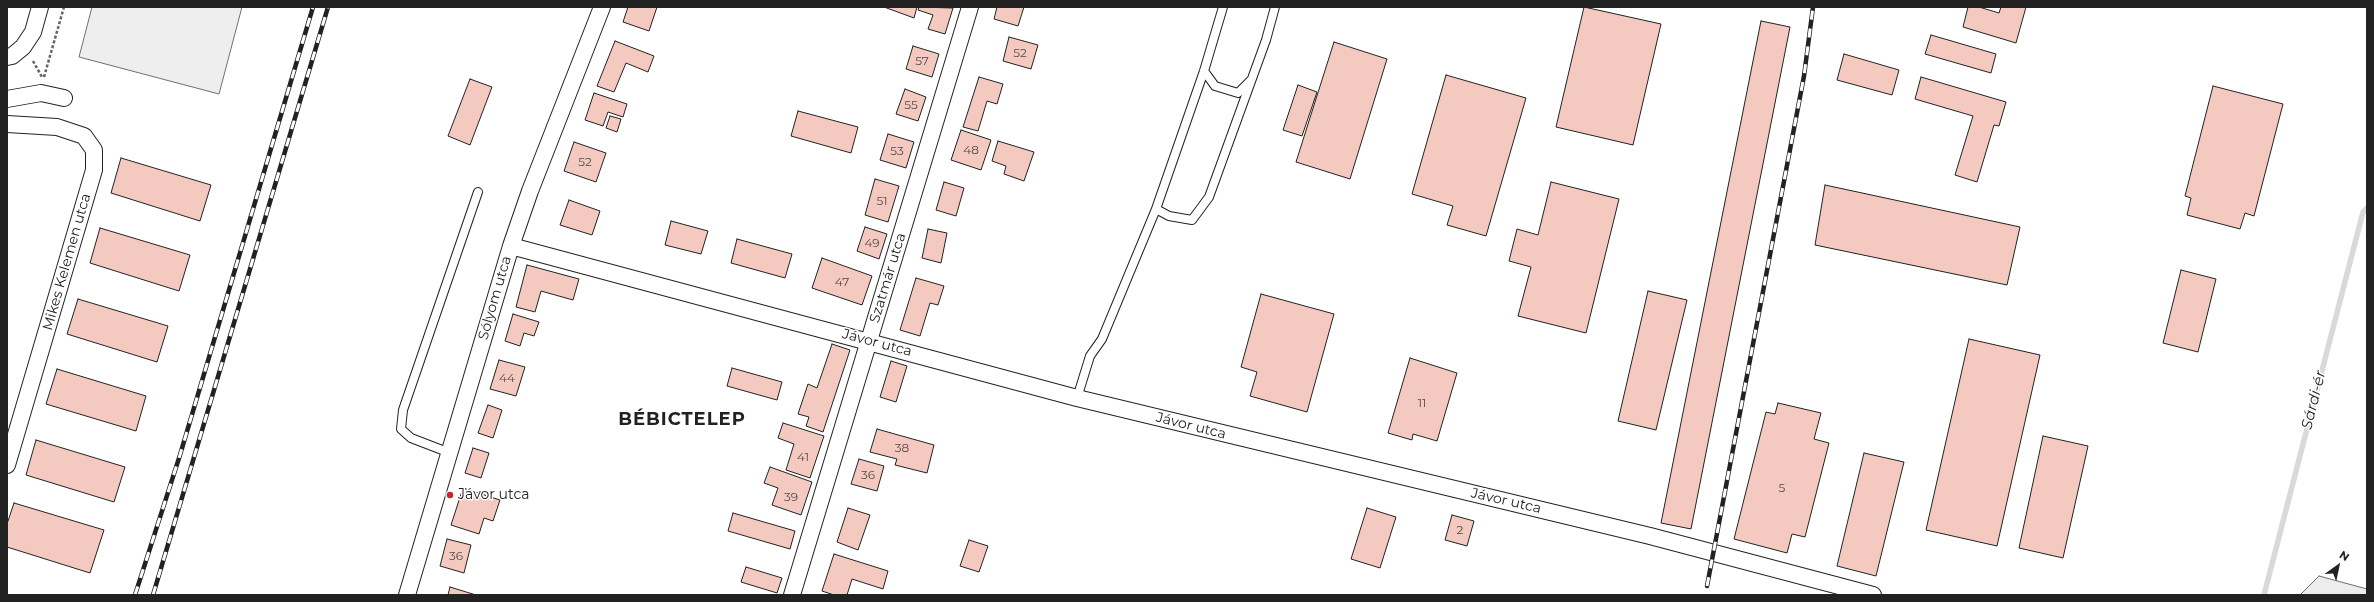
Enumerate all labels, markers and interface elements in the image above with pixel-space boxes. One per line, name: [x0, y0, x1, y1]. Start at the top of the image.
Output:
house number: 52: [1013, 46, 1027, 60]
house number: 57: [915, 54, 929, 68]
house number: 55: [904, 98, 918, 112]
house number: 48: [963, 143, 979, 157]
house number: 53: [890, 144, 904, 158]
house number: 52: [578, 155, 592, 169]
street label: Mikes Kelemen utca: [39, 191, 95, 333]
house number: 51: [876, 194, 888, 208]
street label: Szatmár utca: [866, 231, 910, 325]
house number: 49: [864, 236, 880, 250]
street label: Sólyom utca: [475, 254, 515, 342]
house number: 47: [835, 275, 849, 289]
street label: Jávor utca: [840, 326, 914, 360]
water label: Sárdi-ér: [2298, 369, 2330, 431]
house number: 44: [499, 371, 515, 385]
house number: 11: [1418, 396, 1426, 410]
district label: BÉBICTELEP: [618, 409, 746, 431]
street label: Jávor utca: [1154, 409, 1228, 443]
house number: 38: [895, 441, 909, 455]
house number: 41: [797, 450, 809, 464]
house number: 36: [861, 468, 875, 482]
house number: 5: [1779, 481, 1785, 495]
street label: Jávor utca: [1469, 485, 1543, 517]
place label: Jávor utca: [458, 487, 530, 503]
marker: Jávor utca: [445, 490, 455, 500]
house number: 39: [784, 490, 798, 504]
house number: 2: [1457, 523, 1463, 537]
north arrow: [2318, 546, 2358, 586]
text: N: [2337, 548, 2352, 564]
house number: 36: [449, 549, 463, 563]

